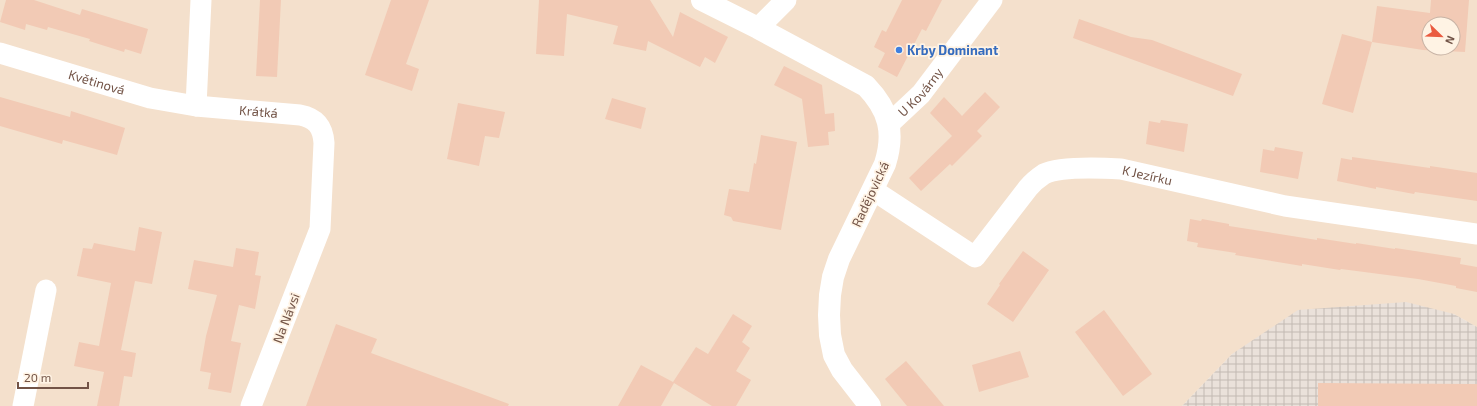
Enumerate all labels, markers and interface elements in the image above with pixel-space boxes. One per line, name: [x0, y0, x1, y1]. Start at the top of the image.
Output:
north arrow: [1421, 16, 1461, 56]
text: N: [1443, 34, 1458, 46]
place label: Krby Dominant: [907, 42, 999, 58]
marker: Krby Dominant: [894, 45, 904, 55]
street label: U Kovárny: [894, 64, 946, 120]
street label: Květinová: [67, 66, 127, 98]
street label: Krátká: [238, 102, 278, 121]
street label: Radějovická: [848, 159, 892, 229]
street label: K Jezírku: [1121, 162, 1174, 188]
street label: Na Návsi: [269, 291, 303, 345]
scale bar: [18, 364, 88, 390]
text: 20 m: [24, 370, 51, 384]

